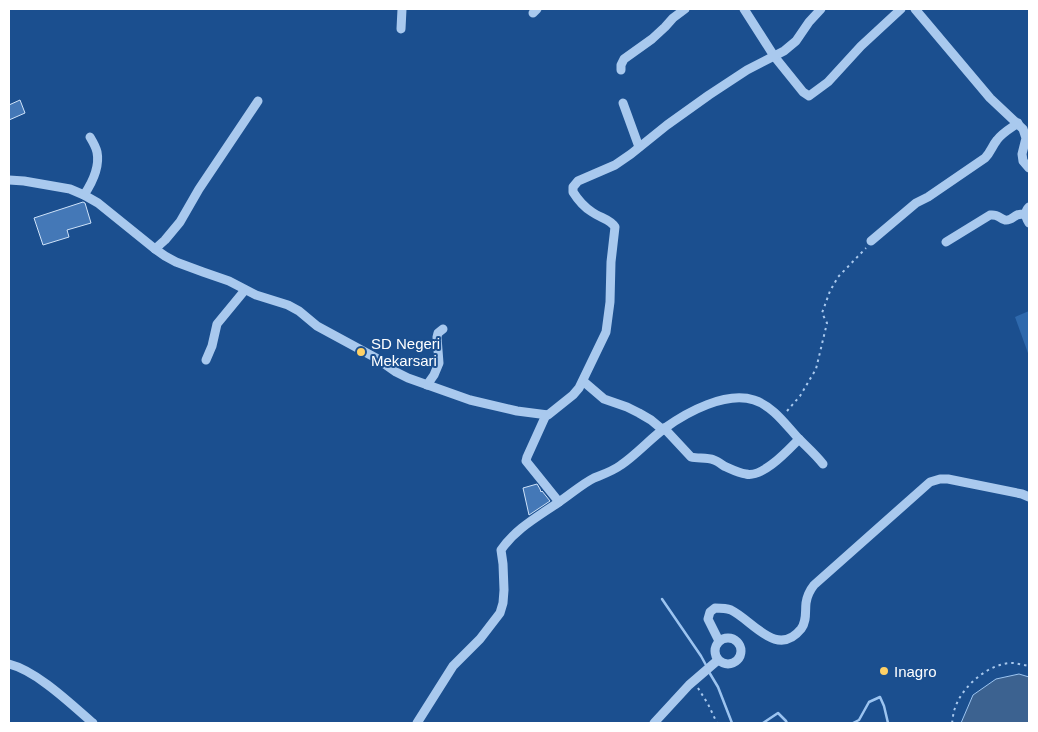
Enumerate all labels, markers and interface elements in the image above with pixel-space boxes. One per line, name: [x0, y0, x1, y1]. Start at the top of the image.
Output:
place label: SD Negeri Mekarsari: [371, 335, 440, 369]
marker: SD Negeri Mekarsari: [355, 346, 367, 358]
place label: Inagro: [894, 663, 937, 680]
marker: Inagro: [878, 665, 890, 677]

